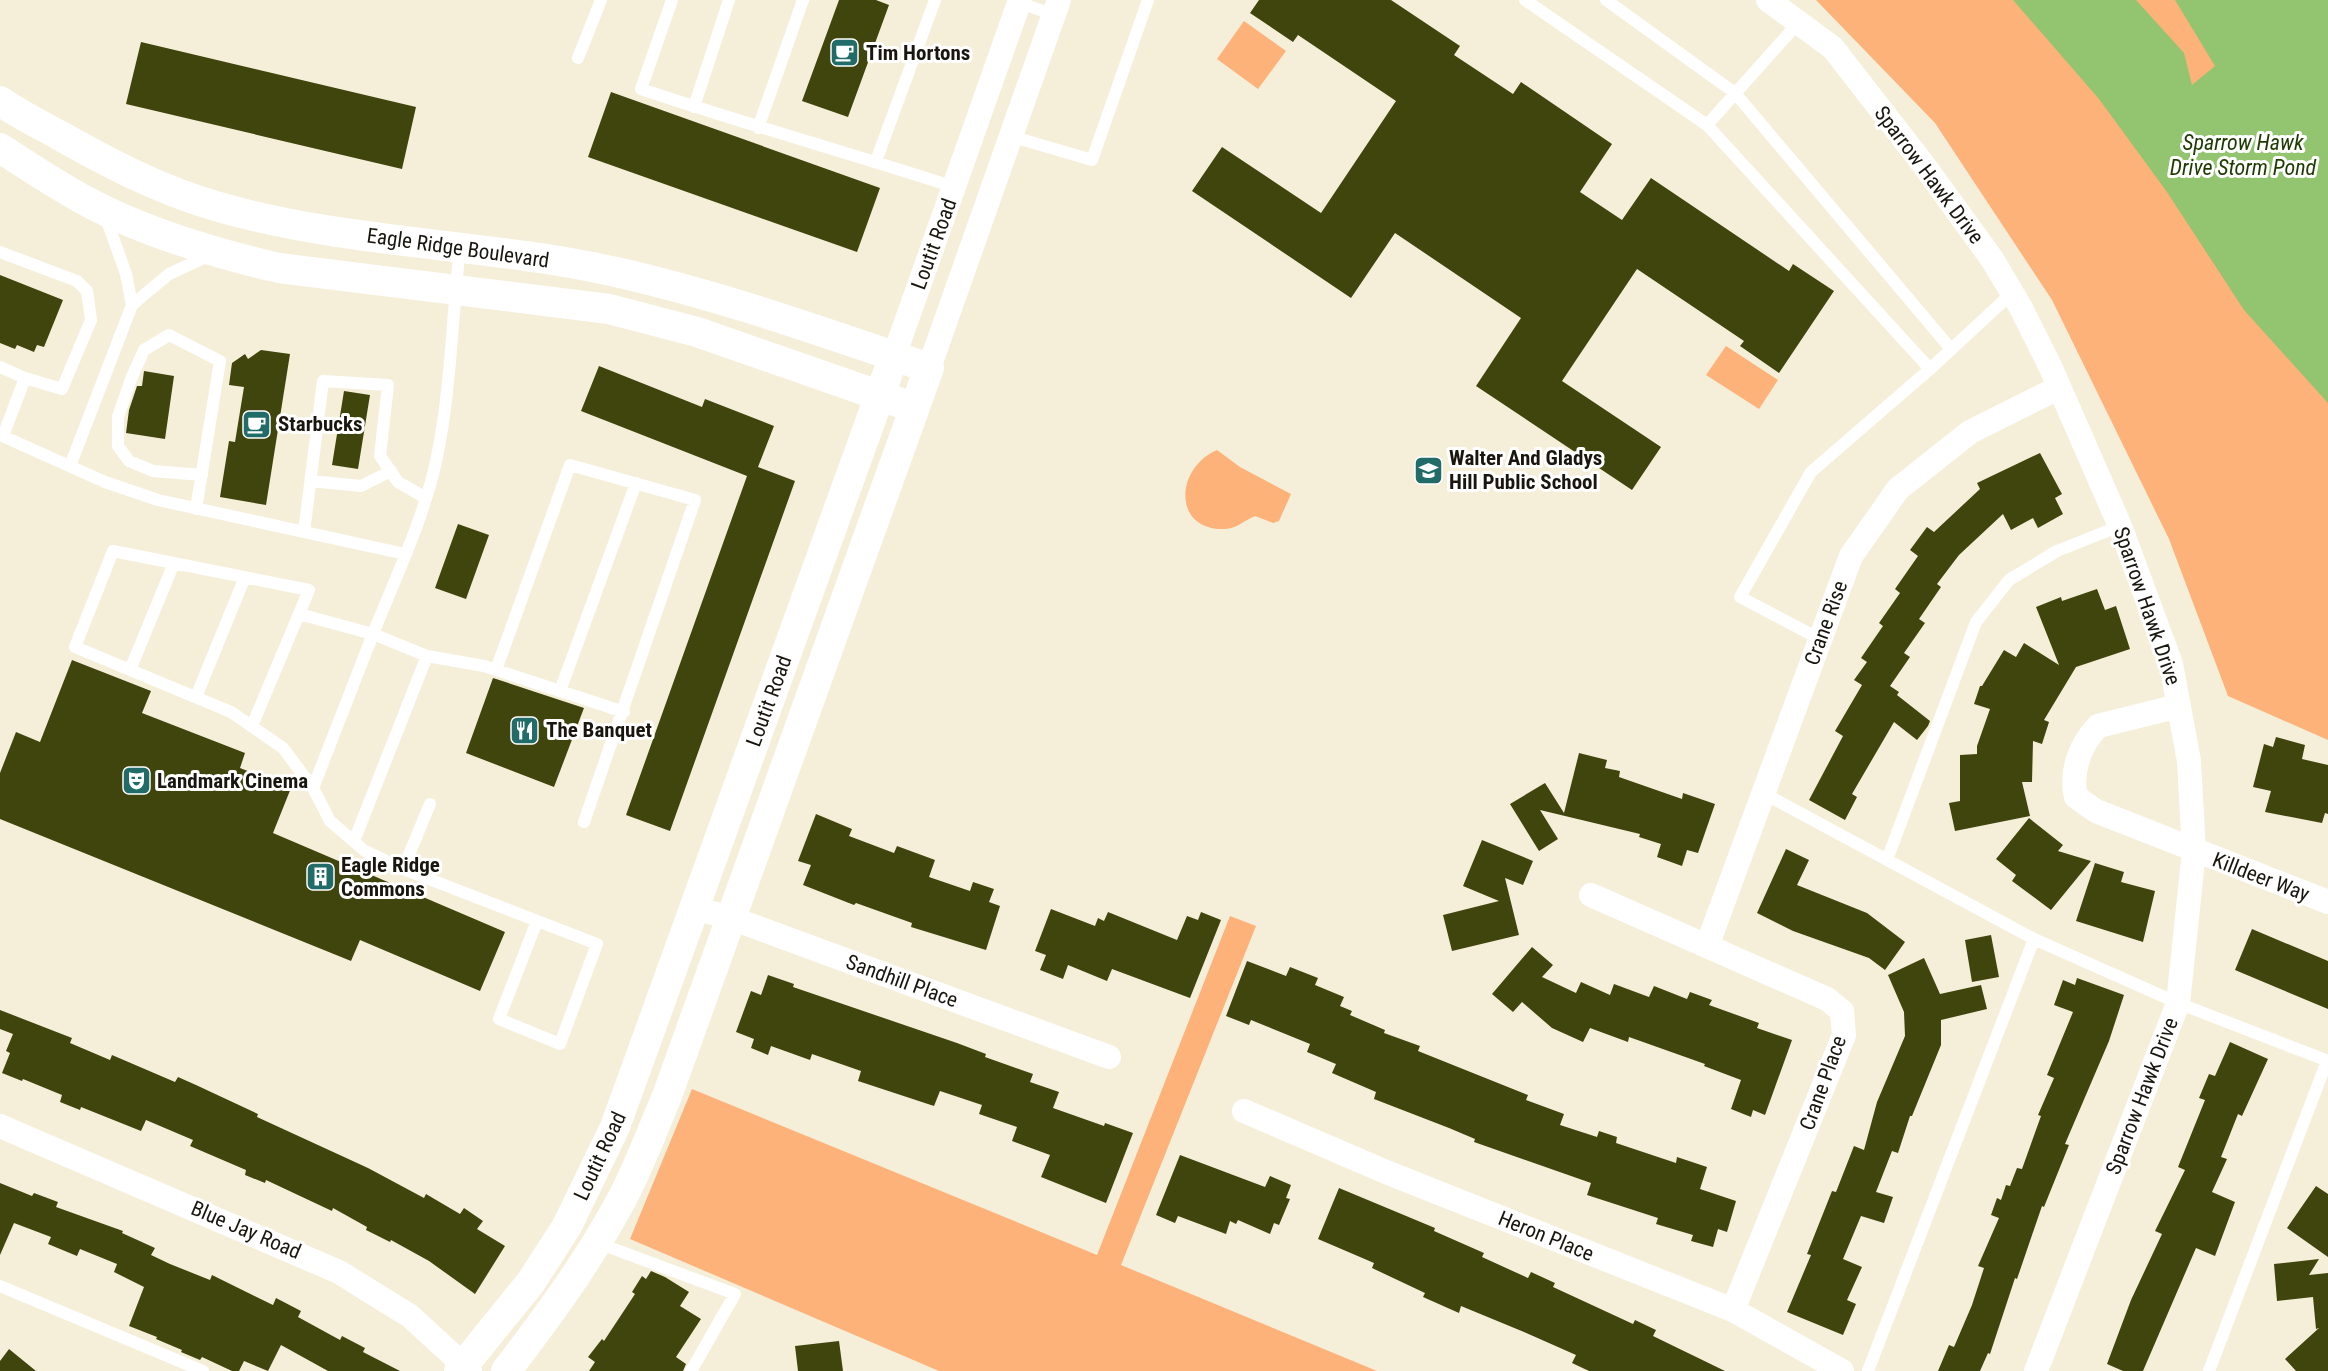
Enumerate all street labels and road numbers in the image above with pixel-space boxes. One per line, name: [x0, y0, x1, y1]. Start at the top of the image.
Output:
street label: Sparrow Hawk Drive: [1870, 102, 1989, 249]
street label: Loutit Road: [906, 195, 962, 293]
street label: Eagle Ridge Boulevard: [365, 223, 551, 273]
street label: Sparrow Hawk Drive: [2109, 524, 2185, 688]
street label: Crane Rise: [1800, 577, 1852, 669]
street label: Loutit Road: [741, 652, 797, 750]
street label: Killdeer Way: [2209, 848, 2313, 906]
street label: Sandhill Place: [843, 950, 961, 1012]
street label: Sparrow Hawk Drive: [2101, 1014, 2183, 1178]
street label: Crane Place: [1795, 1032, 1851, 1134]
street label: Loutit Road: [569, 1108, 631, 1204]
street label: Blue Jay Road: [188, 1196, 304, 1264]
street label: Heron Place: [1495, 1206, 1597, 1266]

